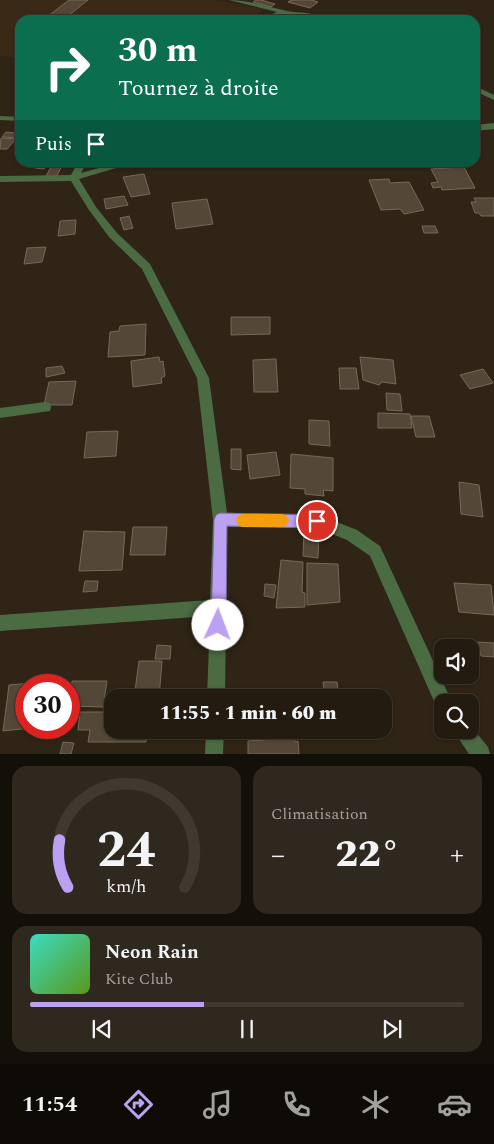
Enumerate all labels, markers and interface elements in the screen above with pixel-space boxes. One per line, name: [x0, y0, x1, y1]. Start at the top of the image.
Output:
text: 30 m: [118, 24, 198, 77]
icon: right: [35, 35, 100, 100]
text: Tournez à droite: [118, 72, 279, 105]
text: Puis: [35, 130, 72, 159]
icon: arrive: [82, 130, 110, 158]
pin: [296, 500, 338, 542]
icon: arrive: [303, 507, 331, 535]
position arrow: [191, 598, 243, 650]
map controls: [434, 639, 479, 739]
button: sound: [434, 639, 479, 684]
speed limit sign: 30: [15, 674, 80, 739]
button: search: [434, 694, 479, 739]
text: 11:55 · 1 min · 60 m: [159, 699, 337, 728]
text: Climatisation: [271, 802, 368, 826]
text: 24: [97, 811, 156, 890]
text: 22°: [335, 826, 400, 884]
text: −: [271, 834, 285, 877]
text: +: [450, 834, 464, 877]
text: km/h: [106, 873, 147, 900]
text: Neon Rain: [105, 938, 199, 967]
text: Kite Club: [105, 967, 173, 991]
icon: previous: [88, 1015, 116, 1043]
icon: pause: [233, 1015, 261, 1043]
icon: next: [378, 1015, 406, 1043]
icon: directions: [121, 1087, 156, 1122]
icon: music: [200, 1087, 235, 1122]
icon: phone: [279, 1087, 314, 1122]
icon: climate: [358, 1087, 393, 1122]
icon: car: [437, 1087, 472, 1122]
text: 11:54: [22, 1088, 77, 1121]

